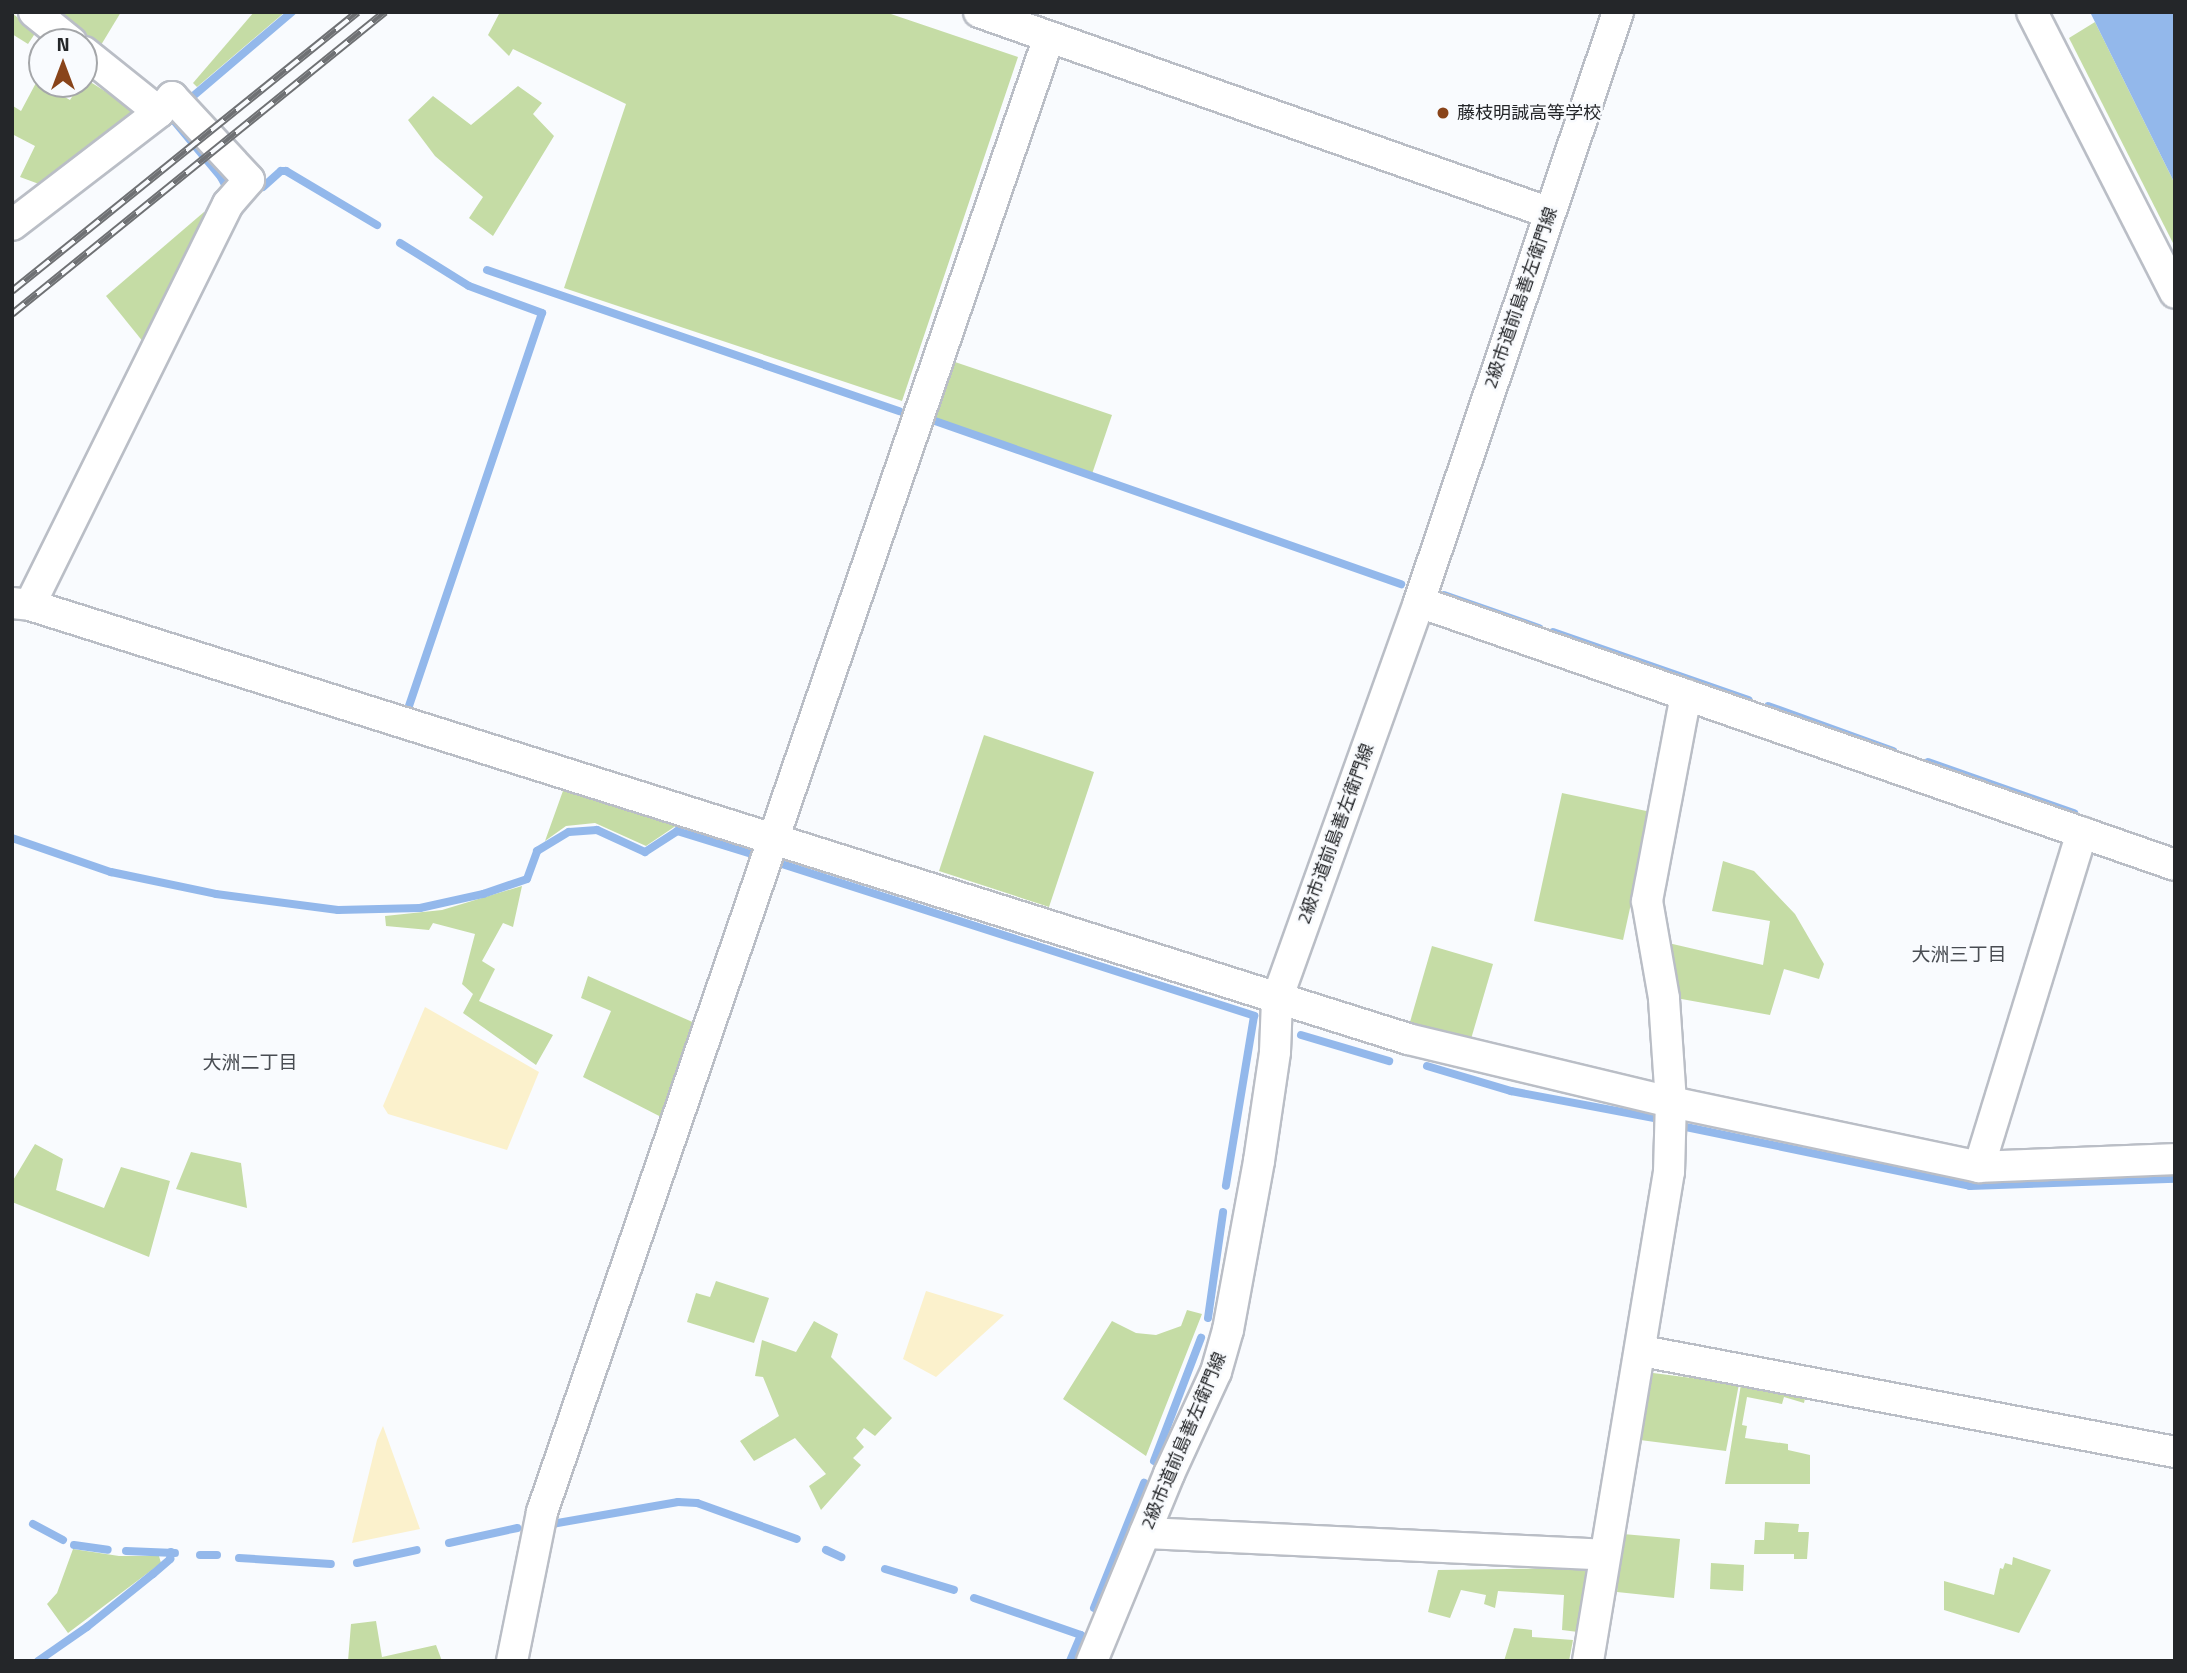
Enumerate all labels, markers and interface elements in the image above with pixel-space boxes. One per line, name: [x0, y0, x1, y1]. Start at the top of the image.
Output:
north arrow: [28, 28, 98, 98]
text: N: [56, 29, 70, 58]
place label: 藤枝明誠高等学校: [1457, 102, 1601, 124]
marker: 藤枝明誠高等学校: [1435, 105, 1451, 121]
street label: 2級市道前島善左衛門線: [1480, 205, 1562, 391]
street label: 2級市道前島善左衛門線: [1293, 741, 1379, 927]
district label: 大洲三丁目: [1912, 943, 2006, 965]
district label: 大洲二丁目: [203, 1051, 297, 1073]
street label: 2級市道前島善左衛門線: [1137, 1349, 1231, 1533]

